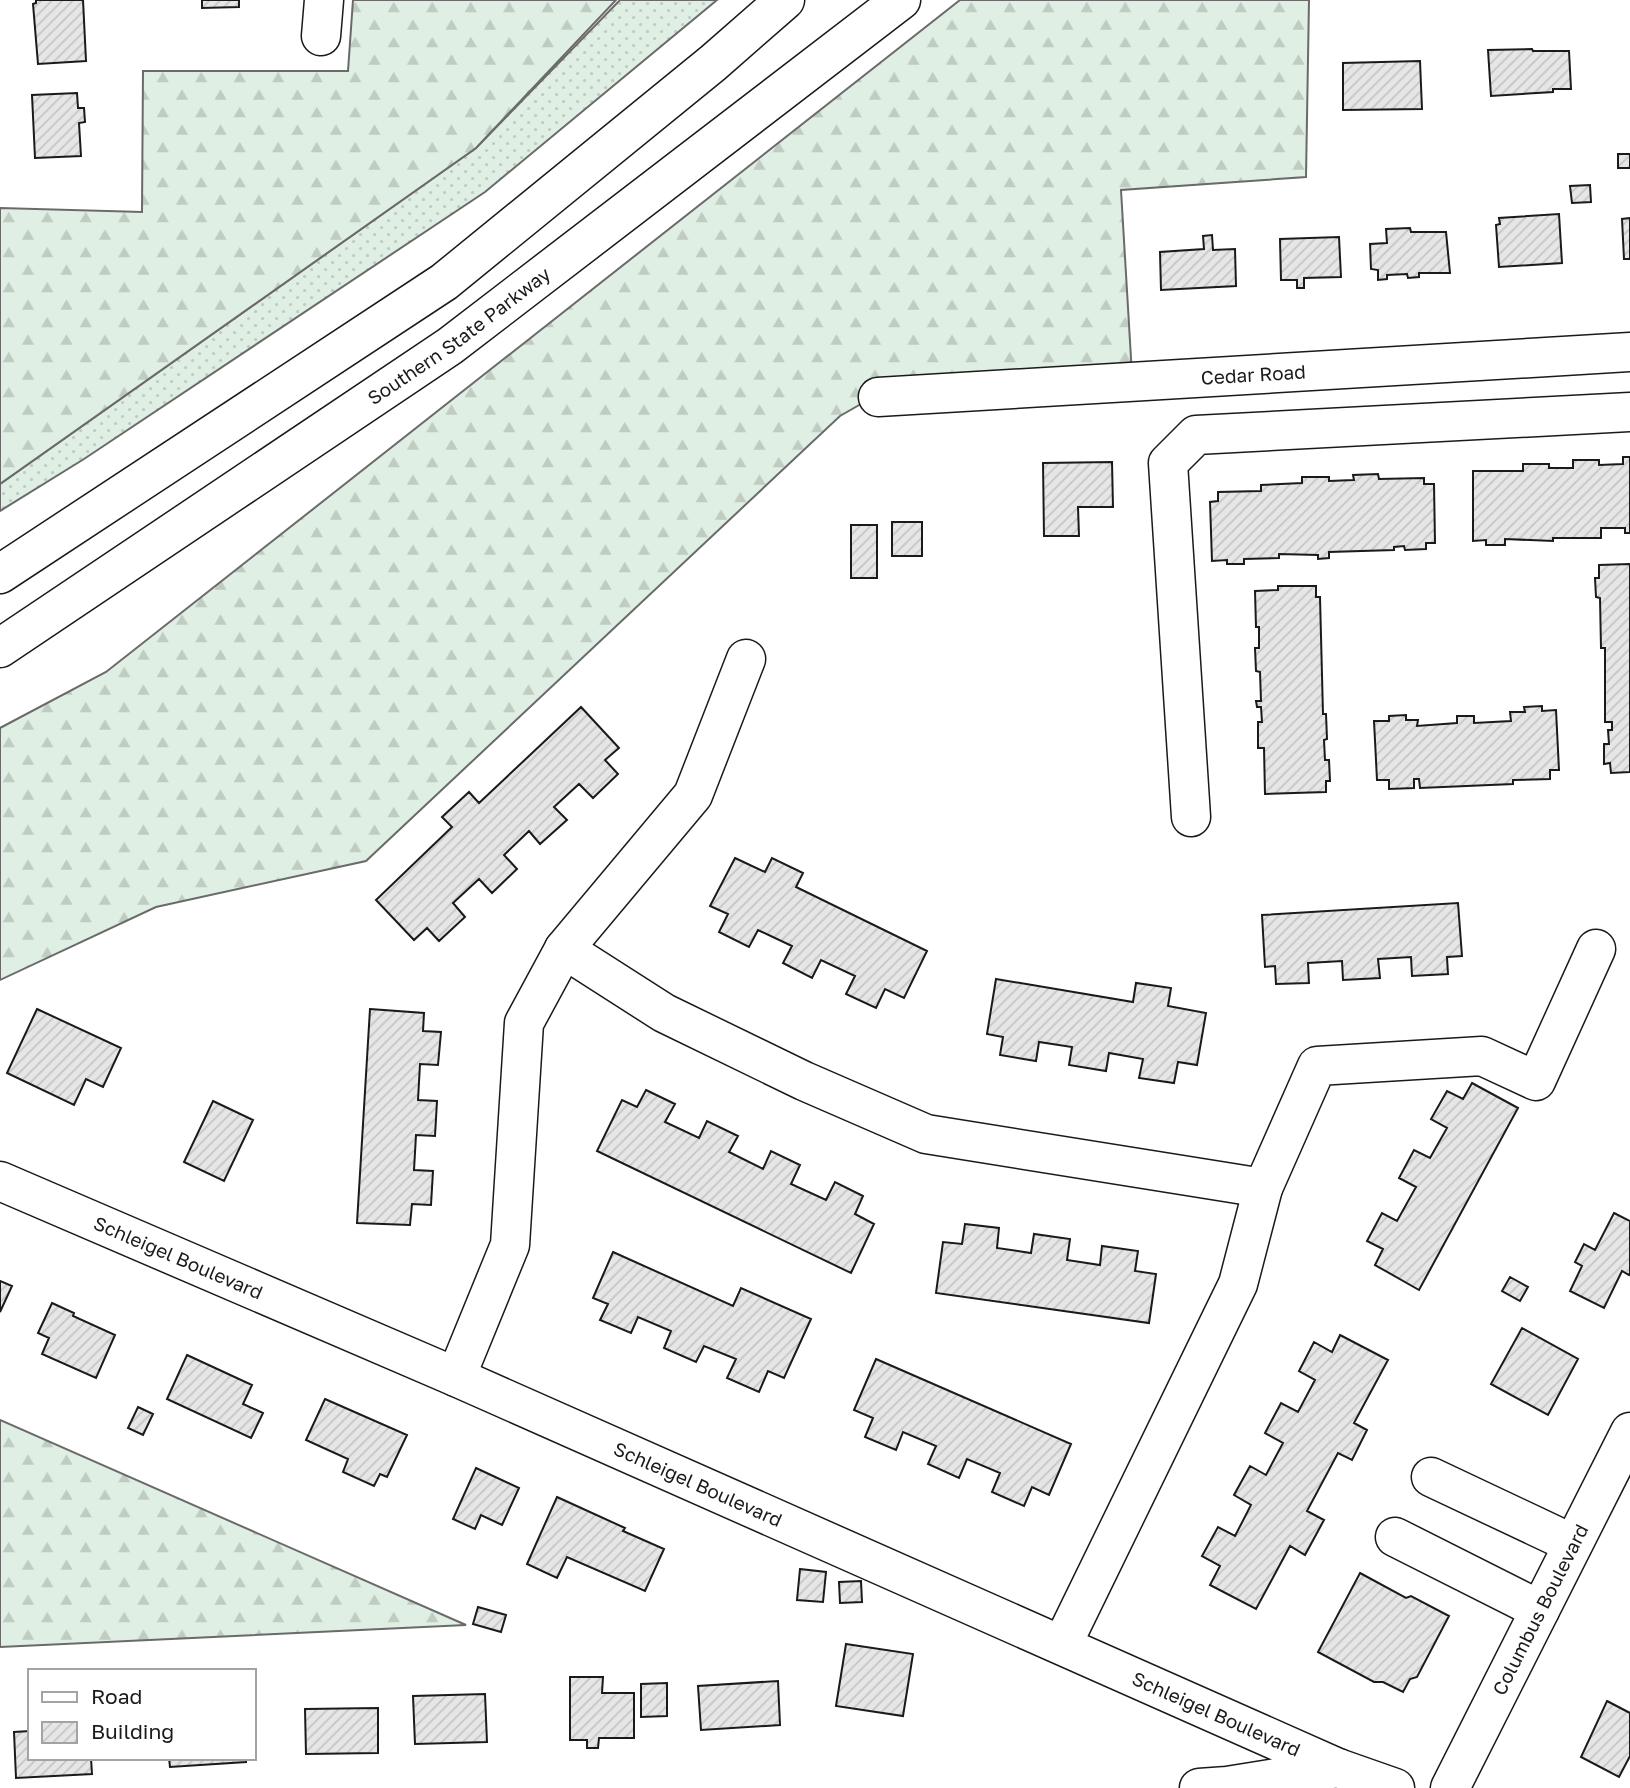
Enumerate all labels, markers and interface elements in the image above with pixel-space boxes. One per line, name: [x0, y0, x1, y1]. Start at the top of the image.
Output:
street label: Southern State Parkway: [363, 261, 555, 409]
street label: Cedar Road: [1200, 359, 1306, 389]
street label: Schleigel Boulevard: [90, 1211, 266, 1304]
street label: Schleigel Boulevard: [610, 1436, 786, 1531]
street label: Columbus Boulevard: [1487, 1520, 1593, 1699]
street label: Schleigel Boulevard: [1129, 1666, 1304, 1761]
legend: [28, 1669, 256, 1760]
text: Road: [91, 1683, 142, 1709]
text: Building: [91, 1718, 174, 1744]

